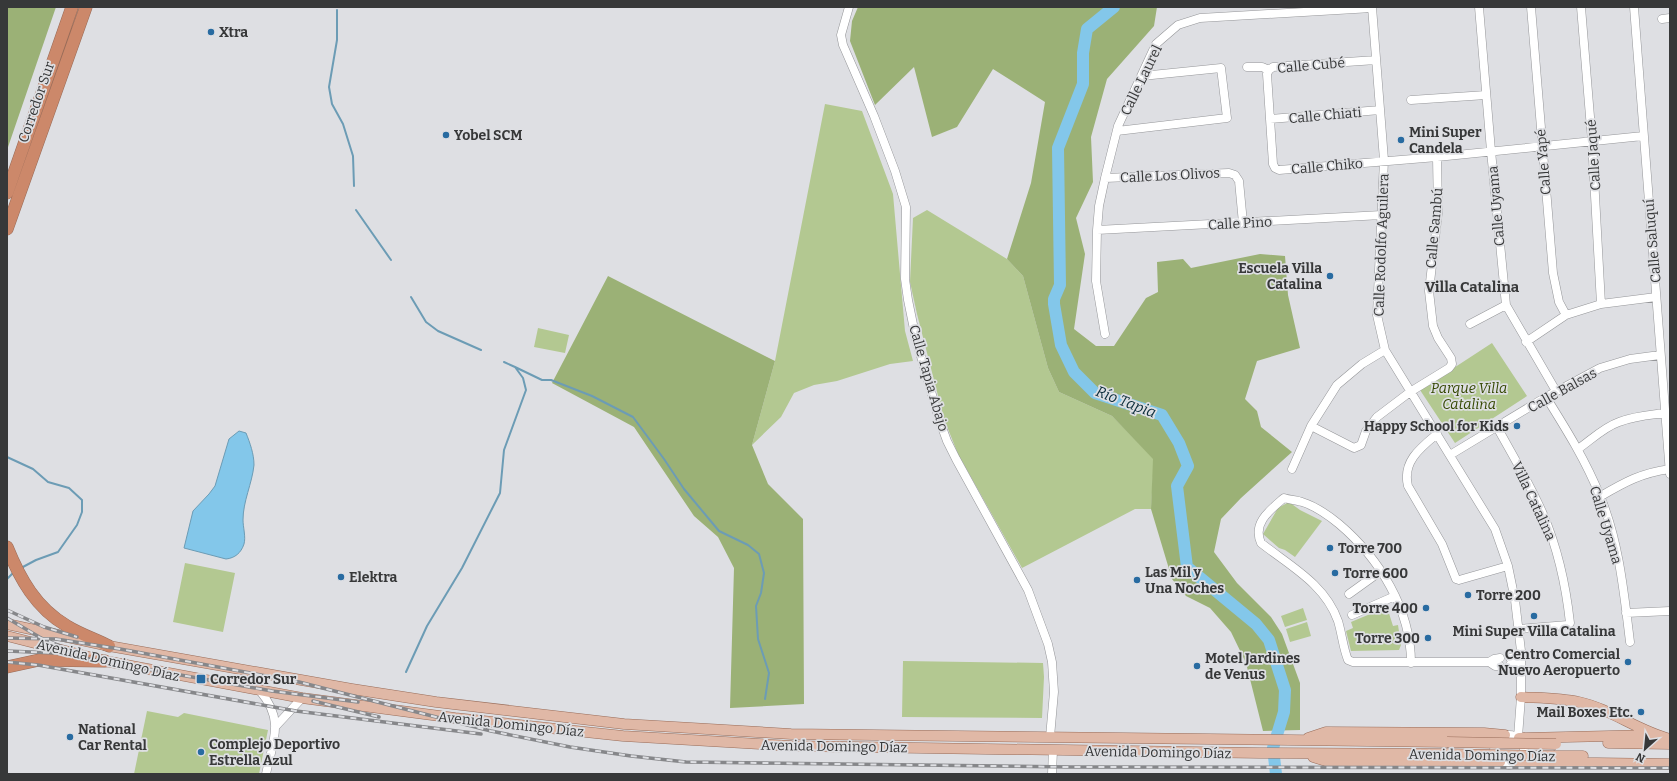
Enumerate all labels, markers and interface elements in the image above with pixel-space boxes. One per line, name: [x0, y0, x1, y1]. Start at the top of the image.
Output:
place label: Xtra: [219, 24, 248, 41]
marker: Xtra: [206, 27, 216, 37]
street label: Calle Laurel: [1117, 42, 1166, 118]
street label: Calle Cubé: [1276, 54, 1346, 77]
street label: Corredor Sur: [15, 59, 58, 145]
street label: Calle Chiati: [1288, 104, 1362, 127]
street label: Calle Jaqué: [1583, 119, 1604, 191]
place label: Mini Super Candela: [1409, 124, 1482, 157]
place label: Yobel SCM: [454, 127, 523, 144]
street label: Calle Yapé: [1532, 128, 1555, 196]
marker: Yobel SCM: [441, 130, 451, 140]
marker: Mini Super Candela: [1396, 135, 1406, 145]
street label: Calle Chiko: [1290, 155, 1364, 178]
street label: Calle Los Olivos: [1120, 164, 1220, 187]
street label: Calle Uyama: [1484, 165, 1508, 247]
street label: Calle Rodolfo Aguilera: [1371, 173, 1393, 317]
street label: Calle Sambú: [1423, 187, 1447, 269]
street label: Calle Saluquí: [1640, 197, 1665, 284]
street label: Calle Pino: [1208, 213, 1273, 234]
place label: Escuela Villa Catalina: [1238, 260, 1322, 293]
marker: Escuela Villa Catalina: [1325, 271, 1335, 281]
district label: Villa Catalina: [1425, 278, 1520, 296]
street label: Calle Tapia Abajo: [905, 323, 952, 433]
street label: Calle Balsas: [1525, 364, 1600, 416]
park label: Parque Villa Catalina: [1431, 380, 1507, 413]
water label: Río Tapia: [1093, 382, 1159, 422]
place label: Happy School for Kids: [1364, 418, 1509, 435]
marker: Happy School for Kids: [1512, 421, 1522, 431]
street label: Villa Catalina: [1508, 459, 1559, 544]
street label: Calle Uyama: [1586, 484, 1626, 567]
place label: Torre 700: [1338, 540, 1402, 557]
marker: Torre 700: [1325, 543, 1335, 553]
place label: Las Mil y Una Noches: [1145, 564, 1224, 597]
place label: Torre 600: [1343, 565, 1408, 582]
marker: Torre 600: [1330, 568, 1340, 578]
place label: Elektra: [349, 569, 397, 586]
marker: Elektra: [336, 572, 346, 582]
marker: Las Mil y Una Noches: [1132, 575, 1142, 585]
place label: Torre 200: [1476, 587, 1541, 604]
marker: Torre 200: [1463, 590, 1473, 600]
place label: Torre 400: [1353, 600, 1418, 617]
marker: Torre 400: [1421, 603, 1431, 613]
marker: Mini Super Villa Catalina: [1529, 611, 1539, 621]
place label: Mini Super Villa Catalina: [1452, 623, 1616, 640]
place label: Torre 300: [1355, 630, 1420, 647]
marker: Torre 300: [1423, 633, 1433, 643]
street label: Avenida Domingo Díaz: [34, 636, 182, 685]
place label: Centro Comercial Nuevo Aeropuerto: [1498, 646, 1621, 679]
place label: Motel Jardines de Venus: [1205, 650, 1300, 683]
marker: Centro Comercial Nuevo Aeropuerto: [1623, 657, 1633, 667]
marker: Motel Jardines de Venus: [1192, 661, 1202, 671]
place label: Corredor Sur: [210, 671, 297, 688]
marker: Corredor Sur: [195, 673, 207, 685]
place label: Mail Boxes Etc.: [1536, 704, 1633, 721]
marker: Mail Boxes Etc.: [1636, 707, 1646, 717]
street label: Avenida Domingo Díaz: [437, 708, 585, 741]
place label: National Car Rental: [78, 721, 148, 754]
north arrow: [1625, 729, 1665, 769]
marker: National Car Rental: [65, 732, 75, 742]
place label: Complejo Deportivo Estrella Azul: [209, 736, 340, 769]
street label: Avenida Domingo Díaz: [760, 737, 908, 756]
street label: Avenida Domingo Díaz: [1084, 743, 1232, 762]
street label: Avenida Domingo Díaz: [1408, 746, 1556, 765]
marker: Complejo Deportivo Estrella Azul: [196, 747, 206, 757]
text: N: [1634, 750, 1647, 765]

